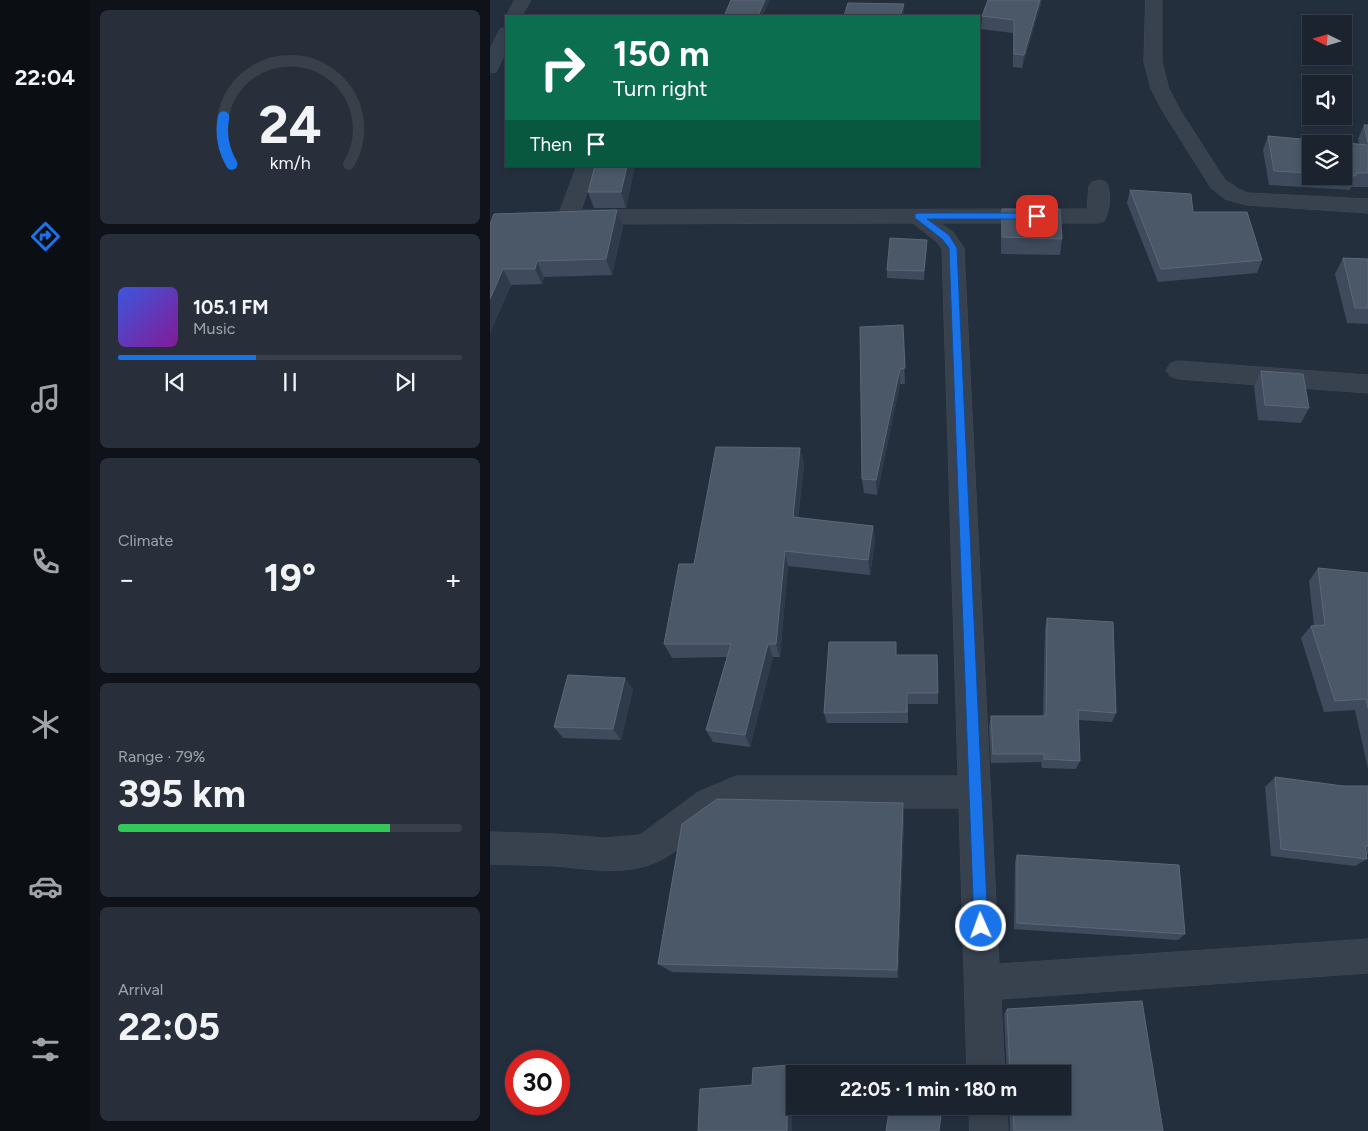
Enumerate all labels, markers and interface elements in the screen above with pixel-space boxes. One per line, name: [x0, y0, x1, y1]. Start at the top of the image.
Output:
north arrow: [1302, 15, 1352, 65]
map controls: [1302, 15, 1352, 185]
text: 150 m: [613, 33, 710, 75]
icon: right: [530, 35, 595, 100]
text: 22:04: [15, 64, 75, 91]
text: Turn right: [613, 75, 708, 102]
button: sound: [1302, 75, 1352, 125]
text: 24: [258, 94, 322, 156]
icon: arrive: [582, 130, 610, 158]
text: Then: [530, 133, 572, 156]
button: layers: [1302, 135, 1352, 185]
text: km/h: [270, 152, 310, 173]
pin: [1016, 195, 1058, 237]
icon: arrive: [1023, 202, 1051, 230]
icon: directions: [28, 219, 63, 254]
text: 105.1 FM: [193, 296, 268, 319]
text: Music: [193, 319, 235, 338]
icon: previous: [161, 368, 189, 396]
icon: pause: [276, 368, 304, 396]
icon: next: [391, 368, 419, 396]
icon: music: [28, 381, 63, 416]
text: Climate: [118, 531, 173, 550]
icon: phone: [28, 544, 63, 579]
text: 19°: [264, 555, 316, 601]
text: −: [118, 562, 135, 596]
text: +: [445, 562, 462, 596]
icon: climate: [28, 707, 63, 742]
text: Range · 79%: [118, 747, 205, 766]
text: 395 km: [118, 771, 246, 817]
icon: car: [28, 869, 63, 904]
position arrow: [954, 899, 1006, 951]
text: Arrival: [118, 980, 163, 999]
text: 22:05: [118, 1004, 220, 1050]
icon: filters: [28, 1032, 63, 1067]
speed limit sign: 30: [505, 1050, 570, 1115]
text: 22:05 · 1 min · 180 m: [840, 1078, 1017, 1101]

